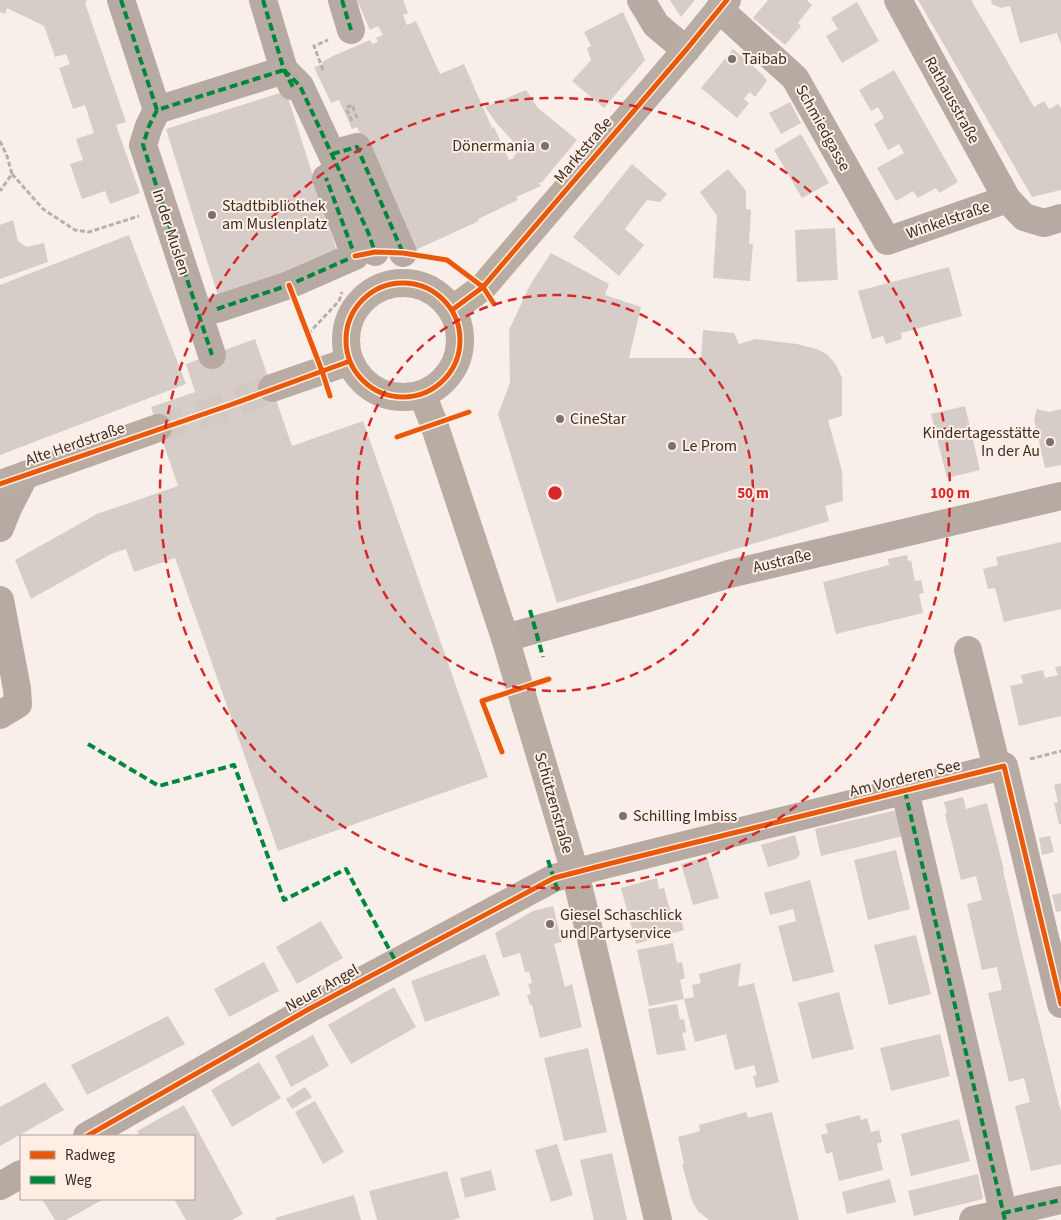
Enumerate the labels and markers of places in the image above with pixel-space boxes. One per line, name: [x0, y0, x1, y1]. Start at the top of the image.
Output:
place label: Taibab: [742, 48, 787, 70]
marker: Taibab: [726, 53, 738, 65]
place label: Dönermania: [452, 135, 535, 157]
marker: Dönermania: [539, 140, 551, 152]
place label: Stadtbibliothek am Muslenplatz: [222, 195, 328, 235]
marker: Stadtbibliothek am Muslenplatz: [206, 209, 218, 221]
place label: CineStar: [570, 408, 627, 430]
marker: CineStar: [554, 413, 566, 425]
place label: Kindertagesstätte In der Au: [923, 422, 1040, 462]
place label: Le Prom: [682, 435, 737, 457]
marker: Kindertagesstätte In der Au: [1044, 436, 1056, 448]
marker: Le Prom: [666, 440, 678, 452]
centre of rings: [546, 484, 564, 502]
place label: Schilling Imbiss: [633, 805, 738, 827]
marker: Schilling Imbiss: [617, 810, 629, 822]
place label: Giesel Schaschlick und Partyservice: [560, 904, 682, 944]
marker: Giesel Schaschlick und Partyservice: [544, 918, 556, 930]

